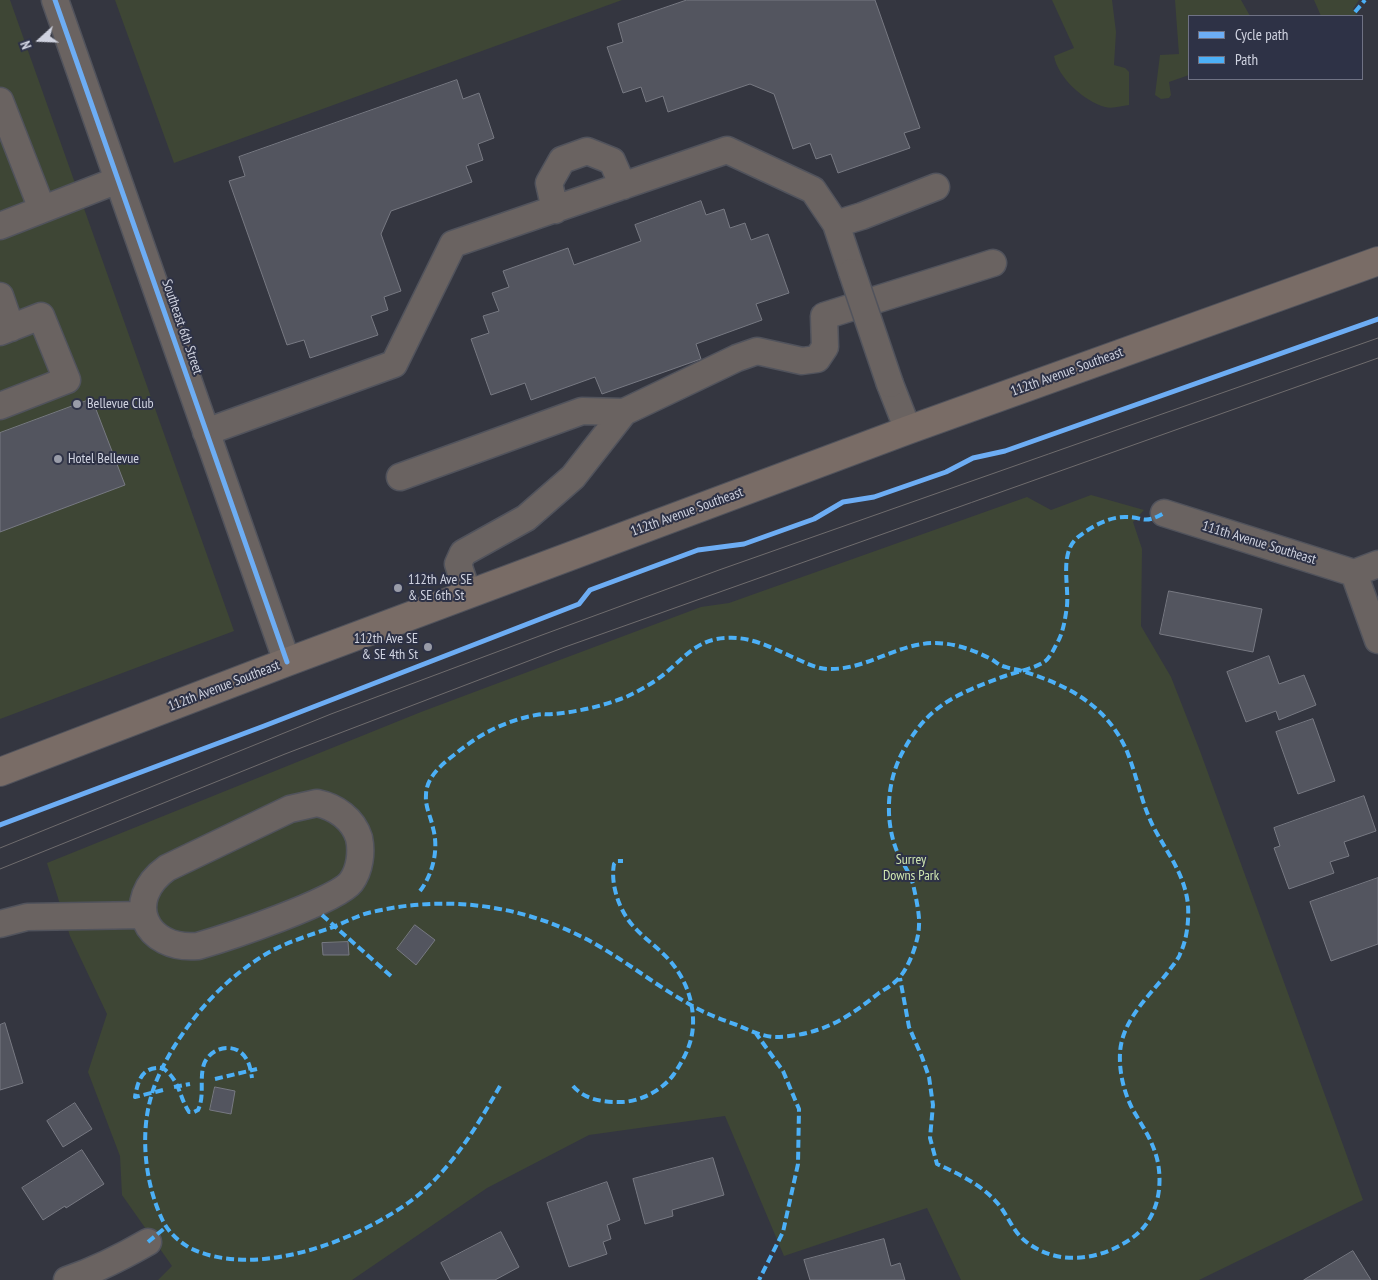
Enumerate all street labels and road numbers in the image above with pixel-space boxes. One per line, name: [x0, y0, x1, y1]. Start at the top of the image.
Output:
street label: Southeast 6th Street: [158, 277, 206, 377]
street label: 112th Avenue Southeast: [1009, 344, 1125, 400]
street label: 112th Avenue Southeast: [629, 484, 745, 540]
street label: 111th Avenue Southeast: [1200, 518, 1318, 568]
street label: 112th Avenue Southeast: [166, 657, 282, 715]

